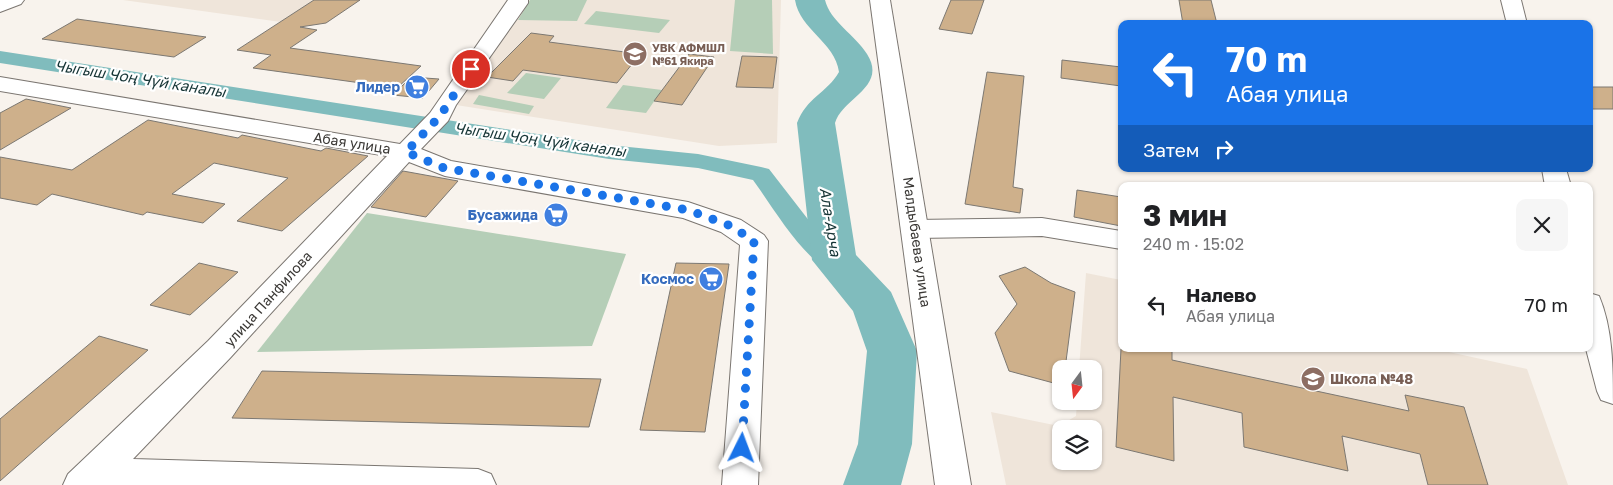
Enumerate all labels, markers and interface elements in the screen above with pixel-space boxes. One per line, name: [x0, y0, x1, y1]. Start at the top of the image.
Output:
text: 70 m: [1226, 38, 1307, 80]
icon: left: [1143, 40, 1208, 105]
school or university icon: УВК АФМШЛ №61 Якира: [622, 41, 648, 67]
place label: УВК АФМШЛ №61 Якира: [652, 41, 725, 67]
pin: [450, 48, 492, 90]
icon: arrive: [457, 55, 485, 83]
water label: Чыгыш Чоң Чүй каналы: [53, 56, 228, 102]
supermarket icon: Лидер: [404, 74, 430, 100]
place label: Лидер: [356, 78, 400, 95]
text: Абая улица: [1226, 80, 1349, 107]
water label: Чыгыш Чоң Чүй каналы: [453, 118, 628, 161]
street label: Абая улица: [312, 128, 392, 157]
icon: right: [1210, 135, 1238, 163]
text: Затем: [1143, 138, 1200, 161]
street label: Малдыбаева улица: [900, 176, 935, 308]
water label: Ала-Арча: [817, 186, 845, 258]
text: 3 мин: [1143, 197, 1227, 233]
button: close: [1516, 199, 1568, 251]
supermarket icon: Бусажида: [543, 202, 569, 228]
place label: Бусажида: [468, 206, 538, 223]
text: 240 m · 15:02: [1143, 234, 1244, 254]
street label: улица Панфилова: [220, 247, 315, 350]
supermarket icon: Космос: [698, 266, 724, 292]
place label: Космос: [641, 270, 694, 287]
text: Налево: [1186, 283, 1256, 306]
icon: left: [1143, 291, 1171, 319]
text: 70 m: [1525, 293, 1568, 316]
text: Абая улица: [1186, 306, 1275, 326]
north arrow: [1052, 360, 1102, 410]
map controls: [1052, 360, 1102, 470]
school or university icon: Школа №48: [1300, 366, 1326, 392]
place label: Школа №48: [1330, 370, 1413, 387]
button: layers: [1052, 420, 1102, 470]
position arrow: [715, 421, 767, 473]

